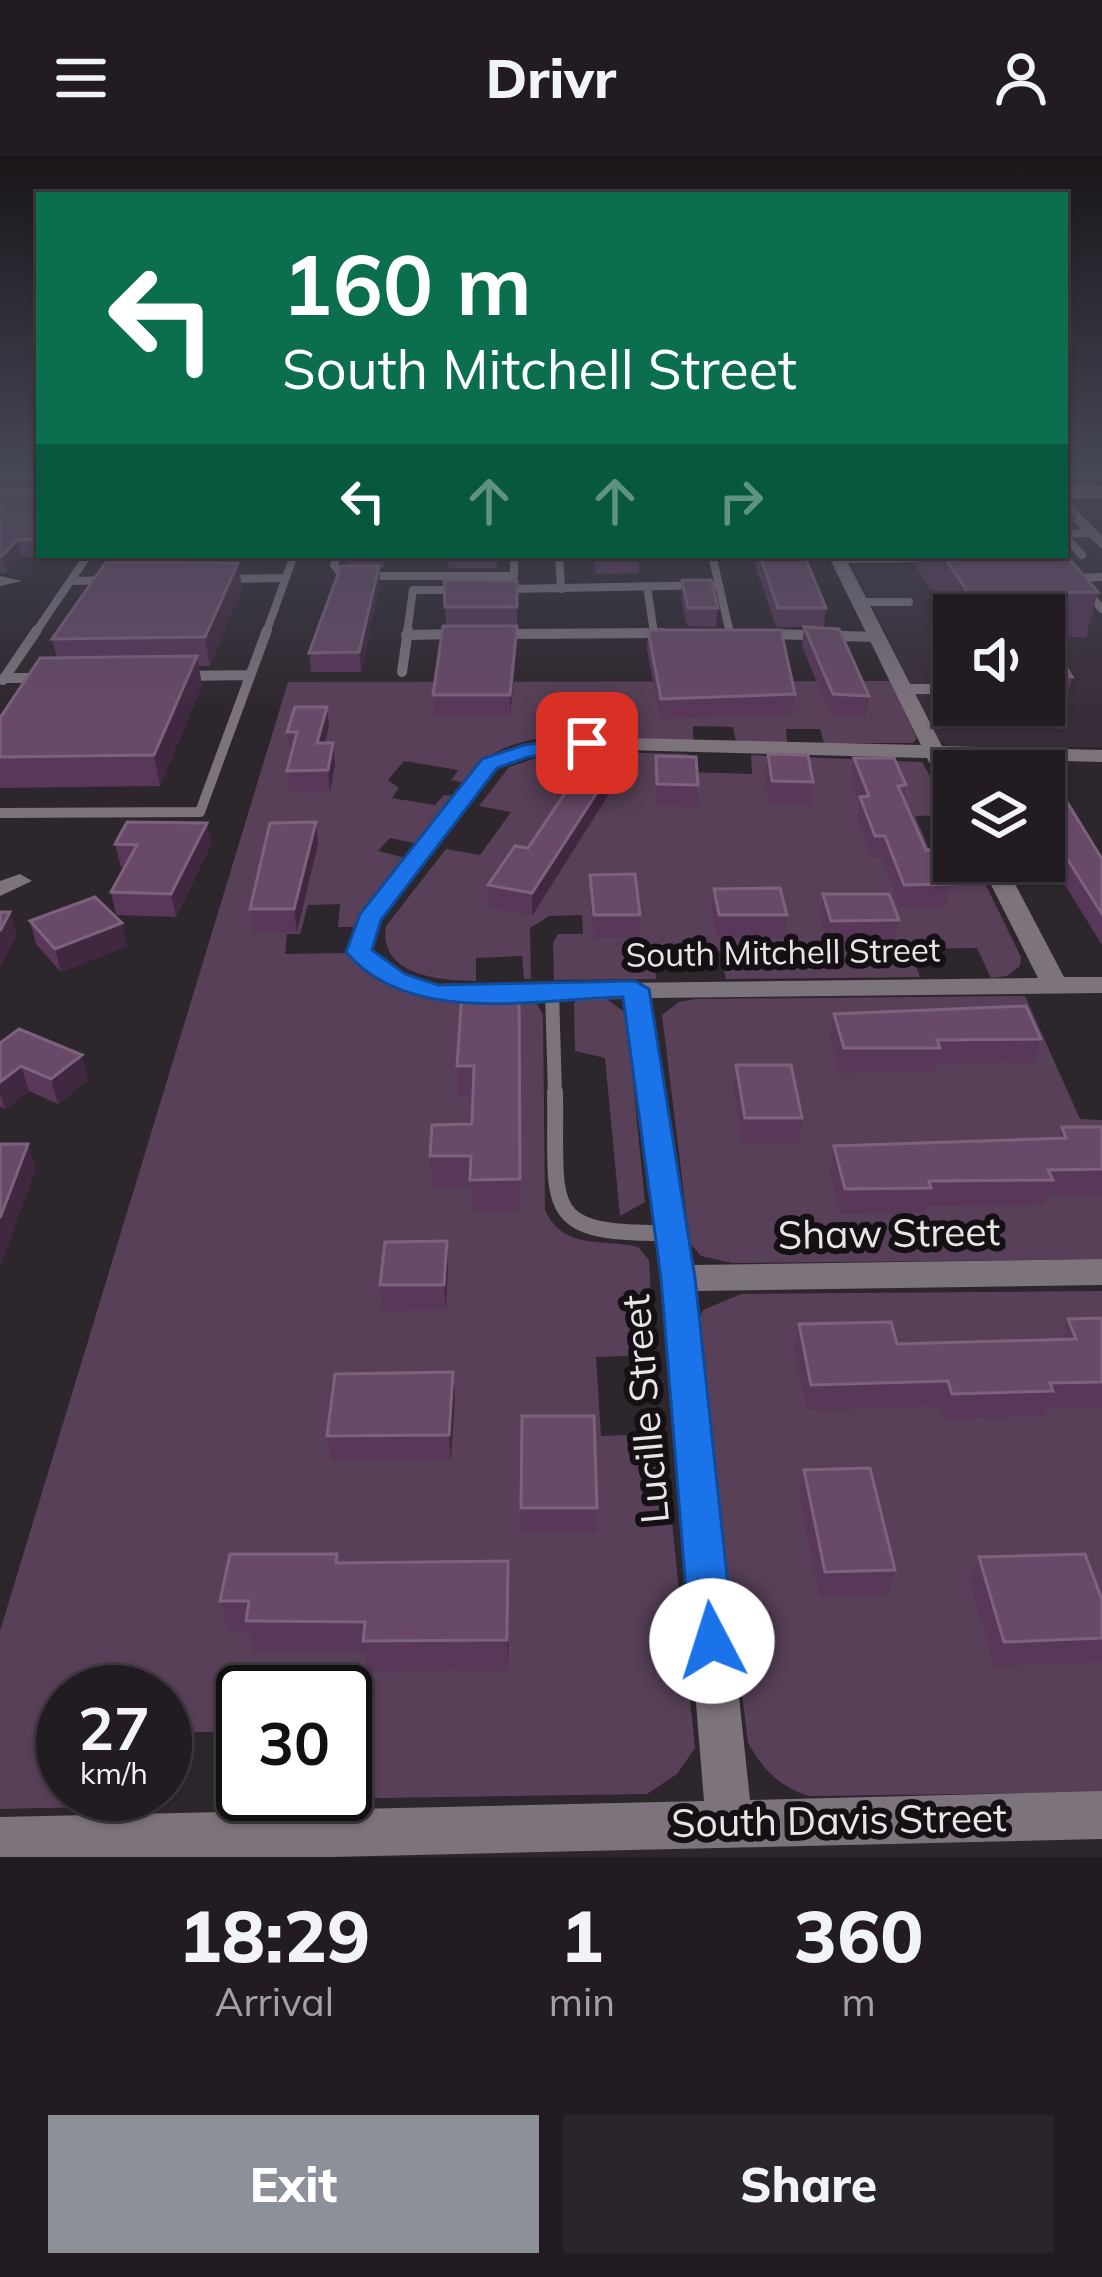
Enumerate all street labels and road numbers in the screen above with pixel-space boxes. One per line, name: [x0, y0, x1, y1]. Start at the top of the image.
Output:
street label: South Mitchell Street: [625, 928, 941, 975]
street label: Shaw Street: [777, 1206, 1001, 1259]
street label: Lucille Street: [610, 1292, 679, 1526]
street label: South Davis Street: [671, 1792, 1007, 1847]

